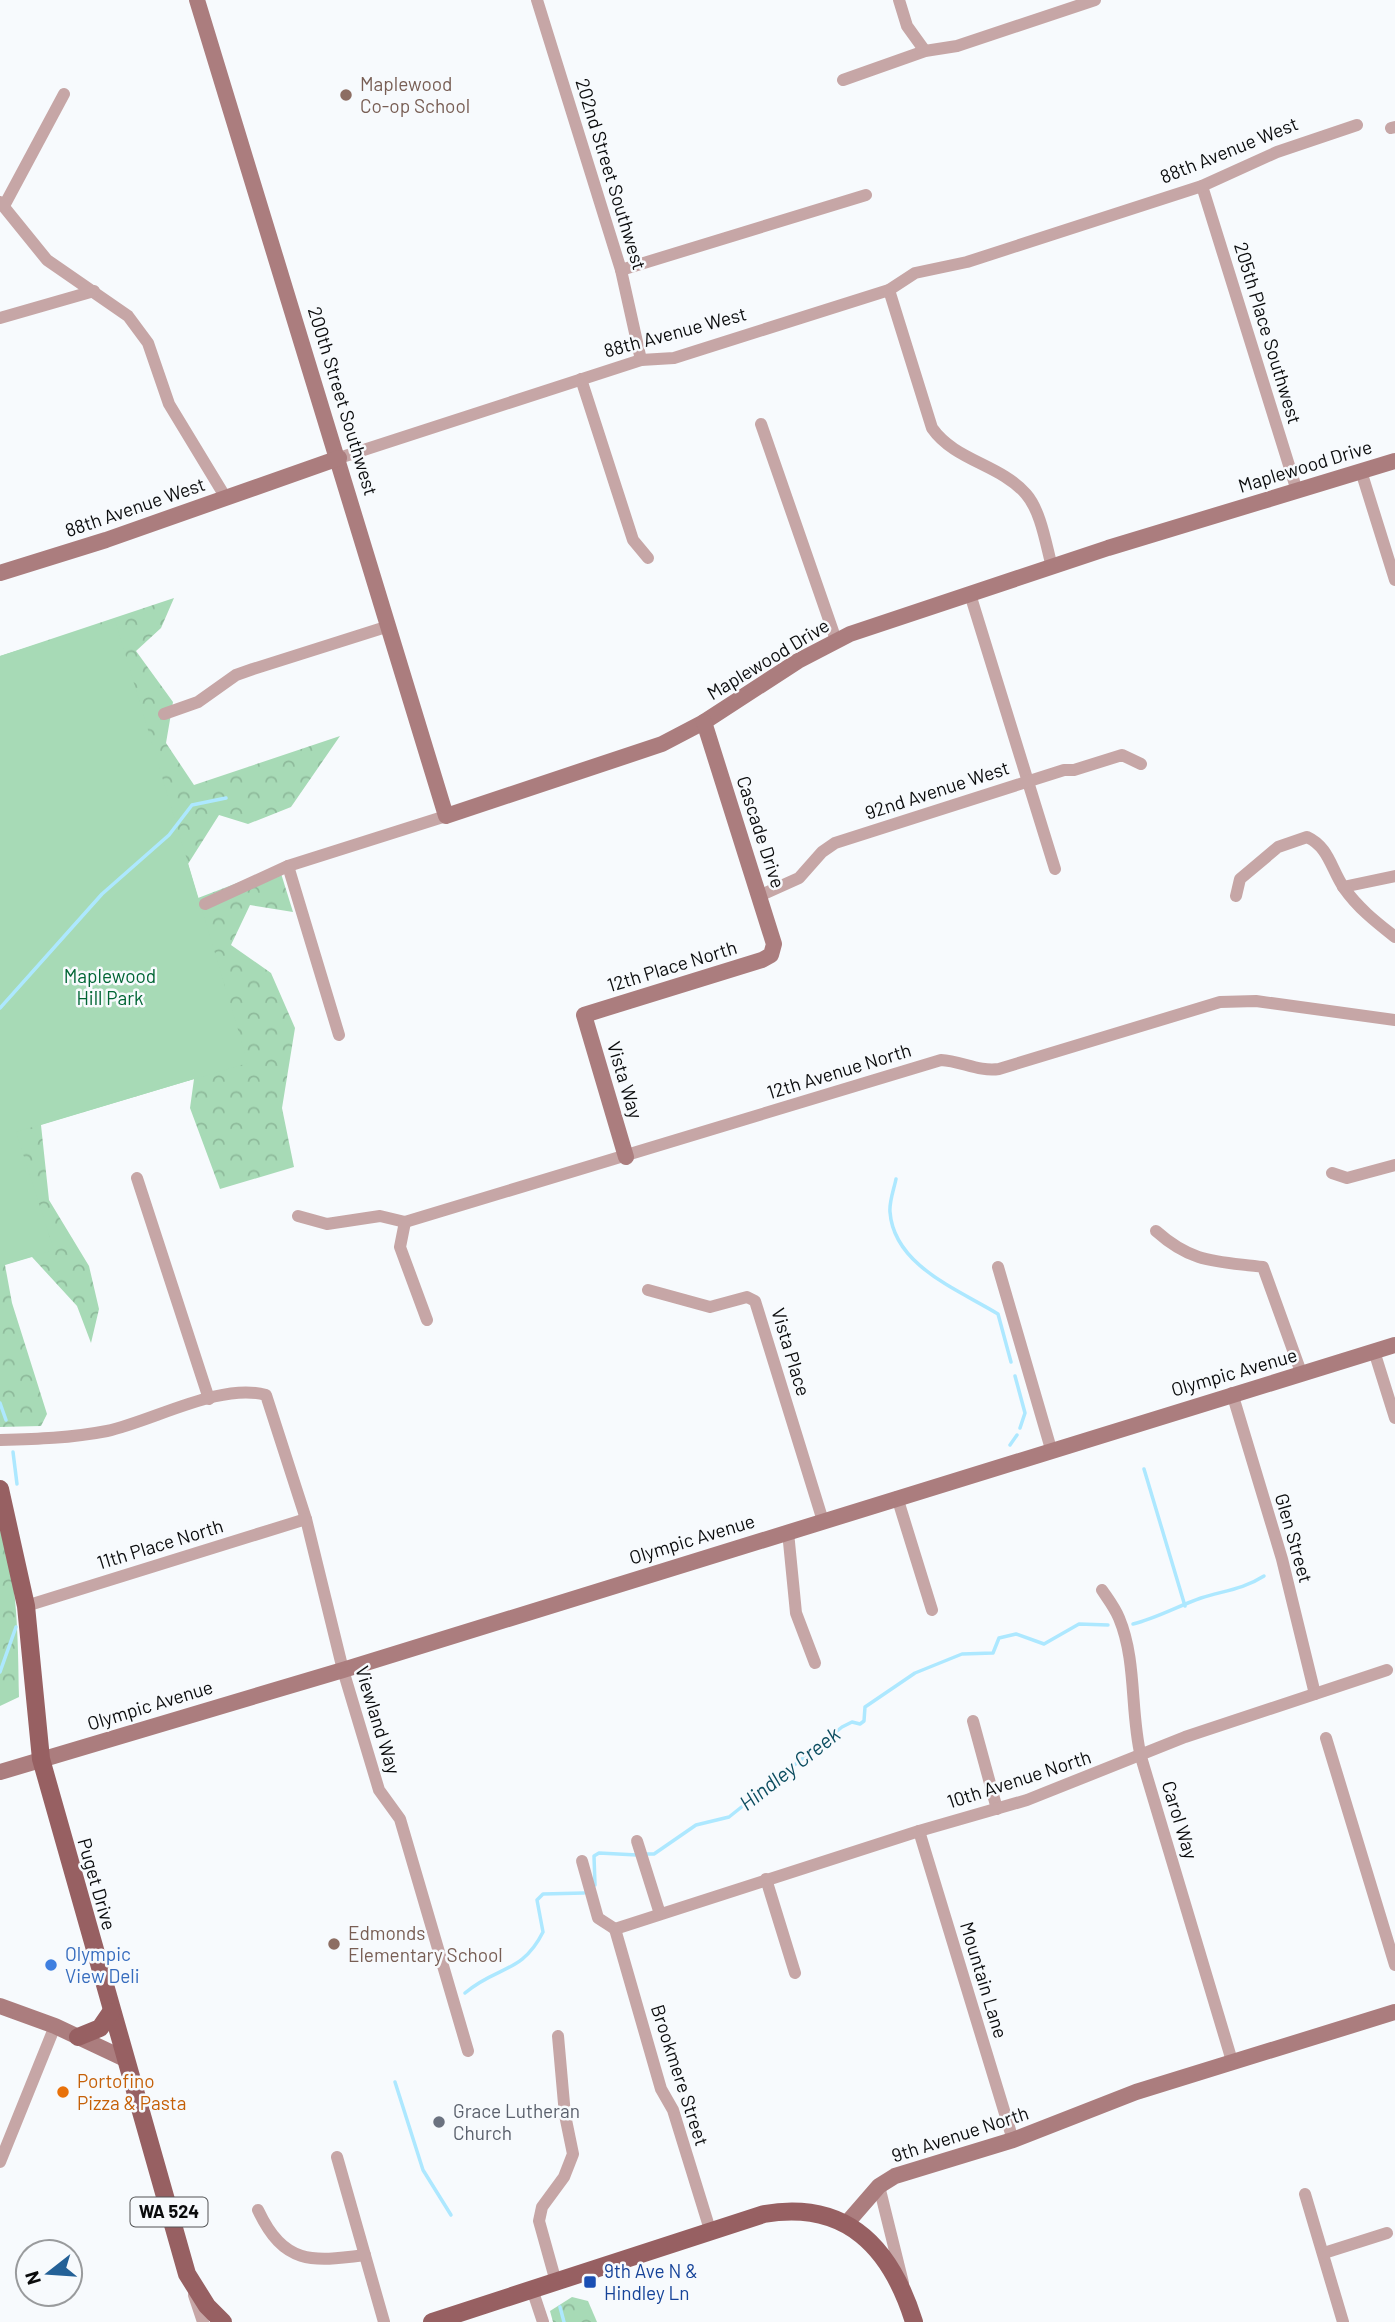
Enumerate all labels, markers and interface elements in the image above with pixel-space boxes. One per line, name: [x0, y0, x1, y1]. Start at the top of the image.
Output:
place label: Maplewood Co-op School: [360, 72, 470, 117]
street label: 202nd Street Southwest: [571, 75, 652, 272]
marker: Maplewood Co-op School: [338, 87, 354, 103]
street label: 88th Avenue West: [1157, 111, 1301, 188]
street label: 205th Place Southwest: [1230, 239, 1307, 426]
street label: 88th Avenue West: [601, 301, 749, 362]
street label: 200th Street Southwest: [304, 304, 383, 498]
street label: Maplewood Drive: [1235, 434, 1374, 497]
street label: 88th Avenue West: [62, 472, 208, 541]
street label: Maplewood Drive: [702, 613, 833, 704]
street label: 92nd Avenue West: [862, 755, 1012, 824]
street label: Cascade Drive: [733, 773, 790, 891]
street label: 12th Place North: [604, 935, 739, 996]
park label: Maplewood Hill Park: [64, 964, 156, 1009]
street label: Vista Way: [603, 1038, 648, 1122]
street label: 12th Avenue North: [764, 1038, 914, 1103]
street label: Vista Place: [767, 1305, 816, 1399]
street label: Olympic Avenue: [1168, 1343, 1300, 1400]
street label: Glen Street: [1271, 1490, 1318, 1585]
street label: Olympic Avenue: [626, 1509, 757, 1569]
street label: 11th Place North: [94, 1513, 226, 1574]
street label: Viewland Way: [351, 1663, 406, 1777]
street label: Olympic Avenue: [84, 1675, 215, 1735]
water label: Hindley Creek: [734, 1720, 845, 1815]
street label: 10th Avenue North: [944, 1744, 1094, 1813]
street label: Carol Way: [1158, 1778, 1203, 1862]
street label: Puget Drive: [73, 1835, 122, 1933]
street label: Mountain Lane: [956, 1919, 1013, 2041]
place label: Edmonds Elementary School: [348, 1921, 503, 1966]
marker: Edmonds Elementary School: [326, 1936, 342, 1952]
place label: Olympic View Deli: [65, 1942, 140, 1987]
marker: Olympic View Deli: [43, 1957, 59, 1973]
street label: Brookmere Street: [647, 2001, 714, 2148]
place label: Portofino Pizza & Pasta: [77, 2069, 186, 2114]
marker: Portofino Pizza & Pasta: [55, 2084, 71, 2100]
place label: Grace Lutheran Church: [453, 2099, 580, 2144]
street label: 9th Avenue North: [888, 2101, 1031, 2166]
marker: Grace Lutheran Church: [431, 2114, 447, 2130]
road number: WA 524: [130, 2198, 208, 2226]
north arrow: [14, 2238, 84, 2308]
place label: 9th Ave N & Hindley Ln: [604, 2259, 698, 2304]
text: N: [19, 2269, 45, 2288]
marker: 9th Ave N & Hindley Ln: [582, 2274, 598, 2290]

